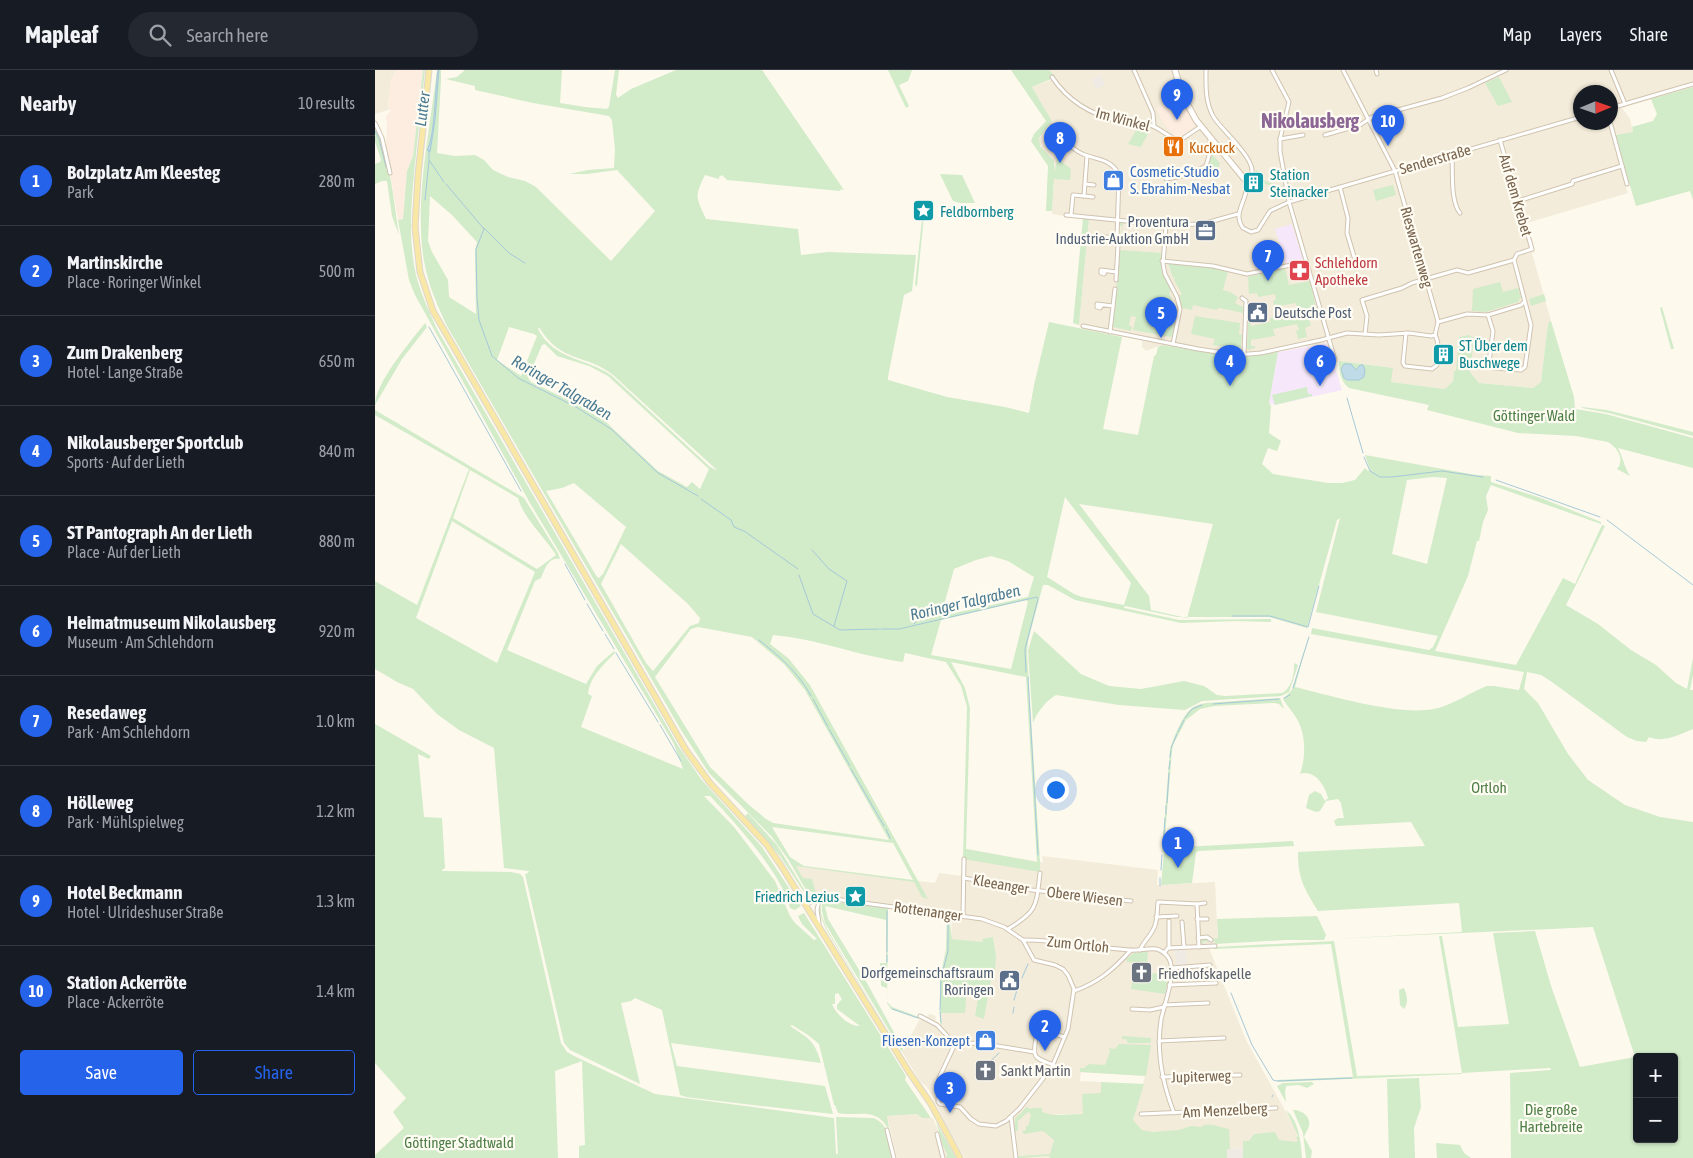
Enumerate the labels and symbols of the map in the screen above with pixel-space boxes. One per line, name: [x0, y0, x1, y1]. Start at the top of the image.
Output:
pin: 9: [1161, 79, 1193, 120]
north arrow: [1573, 85, 1618, 130]
water label: Lutter: [411, 89, 433, 127]
street label: Im Winkel: [1094, 104, 1152, 134]
pin: 10: [1372, 105, 1404, 146]
district label: Nikolausberg: [1261, 109, 1359, 132]
pin: 8: [1044, 122, 1076, 163]
restaurant icon: Kuckuck: [1161, 135, 1185, 159]
place label: Kuckuck: [1189, 139, 1235, 156]
street label: Senderstraße: [1397, 141, 1473, 177]
street label: Auf dem Krebet: [1496, 152, 1536, 238]
place label: Cosmetic-Studio S. Ebrahim-Nesbat: [1130, 163, 1230, 197]
place label: Station Steinacker: [1270, 166, 1329, 200]
shop icon: Cosmetic-Studio S. Ebrahim-Nesbat: [1102, 168, 1126, 192]
building icon: Station Steinacker: [1242, 171, 1266, 195]
place icon: Feldbornberg: [912, 199, 936, 223]
place label: Feldbornberg: [940, 203, 1014, 220]
street label: Rieswartenweg: [1397, 205, 1437, 290]
place label: Proventura Industrie-Auktion GmbH: [1056, 213, 1189, 247]
office icon: Proventura Industrie-Auktion GmbH: [1193, 218, 1217, 242]
pin: 7: [1252, 240, 1284, 281]
place label: Schlehdorn Apotheke: [1315, 254, 1378, 288]
pharmacy icon: Schlehdorn Apotheke: [1287, 259, 1311, 283]
pin: 5: [1145, 297, 1177, 338]
public building icon: Deutsche Post: [1246, 300, 1270, 324]
place label: Deutsche Post: [1274, 304, 1352, 321]
place label: ST Über dem Buschwege: [1459, 337, 1528, 371]
building icon: ST Über dem Buschwege: [1431, 342, 1455, 366]
pin: 4: [1214, 345, 1246, 386]
pin: 6: [1304, 345, 1336, 386]
water label: Roringer Talgraben: [508, 351, 615, 424]
park label: Göttinger Wald: [1493, 407, 1575, 424]
water label: Roringer Talgraben: [908, 581, 1022, 624]
your location: [1043, 777, 1069, 803]
park label: Ortloh: [1471, 779, 1507, 796]
pin: 1: [1162, 827, 1194, 868]
street label: Kleeanger: [972, 871, 1031, 897]
street label: Obere Wiesen: [1046, 883, 1124, 909]
place icon: Friedrich Lezius: [843, 884, 867, 908]
place label: Friedrich Lezius: [755, 888, 839, 905]
street label: Rottenanger: [893, 898, 964, 924]
street label: Zum Ortloh: [1046, 932, 1110, 956]
church icon: Friedhofskapelle: [1130, 961, 1154, 985]
place label: Dorfgemeinschaftsraum Roringen: [861, 964, 994, 998]
place label: Friedhofskapelle: [1158, 965, 1252, 982]
public building icon: Dorfgemeinschaftsraum Roringen: [998, 969, 1022, 993]
pin: 2: [1029, 1010, 1061, 1051]
shop icon: Fliesen-Konzept: [974, 1028, 998, 1052]
place label: Fliesen-Konzept: [882, 1032, 970, 1049]
church icon: Sankt Martin: [973, 1058, 997, 1082]
place label: Sankt Martin: [1001, 1062, 1071, 1079]
street label: Jupiterweg: [1171, 1066, 1232, 1086]
pin: 3: [934, 1072, 966, 1113]
street label: Am Menzelberg: [1182, 1099, 1268, 1121]
park label: Die große Hartebreite: [1519, 1101, 1583, 1135]
park label: Göttinger Stadtwald: [404, 1134, 514, 1151]

